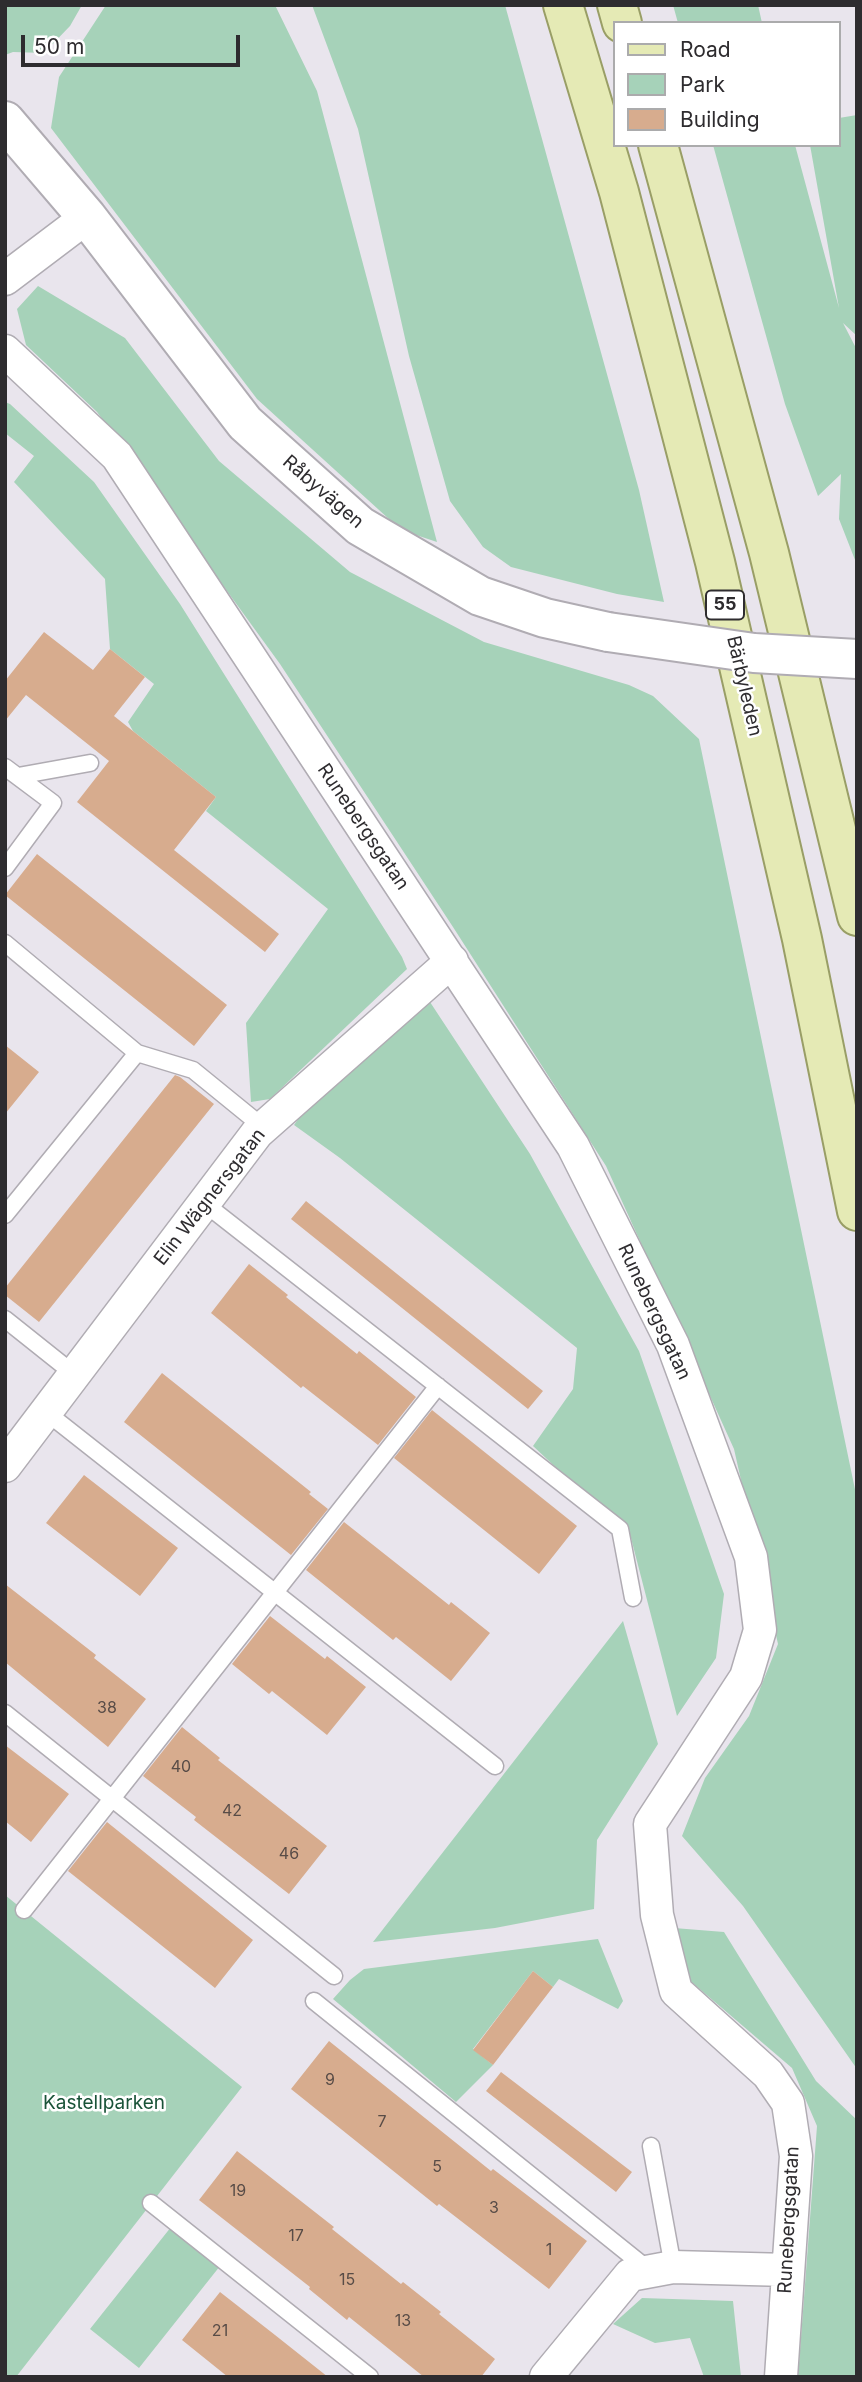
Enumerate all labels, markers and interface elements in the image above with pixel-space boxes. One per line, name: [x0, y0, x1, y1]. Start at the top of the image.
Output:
scale bar: [24, 21, 243, 65]
legend: [614, 21, 841, 147]
text: 50 m: [34, 34, 84, 59]
text: Road: [680, 37, 731, 62]
text: Park: [680, 72, 725, 97]
text: Building: [680, 107, 760, 132]
street label: Råbyvägen: [278, 451, 368, 533]
road number: 55: [706, 590, 744, 620]
street label: Bärbyleden: [721, 634, 767, 738]
street label: Runebergsgatan: [312, 759, 414, 895]
street label: Elin Wägnersgatan: [150, 1124, 270, 1270]
street label: Runebergsgatan: [612, 1240, 696, 1384]
house number: 38: [97, 1698, 117, 1718]
house number: 40: [171, 1757, 191, 1777]
house number: 42: [222, 1801, 242, 1821]
house number: 46: [279, 1844, 299, 1864]
house number: 9: [325, 2070, 335, 2090]
park label: Kastellparken: [43, 2092, 165, 2114]
house number: 7: [377, 2112, 387, 2132]
street label: Runebergsgatan: [774, 2146, 804, 2294]
house number: 5: [432, 2157, 442, 2177]
house number: 19: [230, 2181, 246, 2201]
house number: 3: [489, 2198, 499, 2218]
house number: 17: [288, 2226, 304, 2246]
house number: 1: [546, 2240, 552, 2260]
house number: 15: [339, 2270, 355, 2290]
house number: 13: [395, 2311, 411, 2331]
house number: 21: [212, 2321, 228, 2341]

